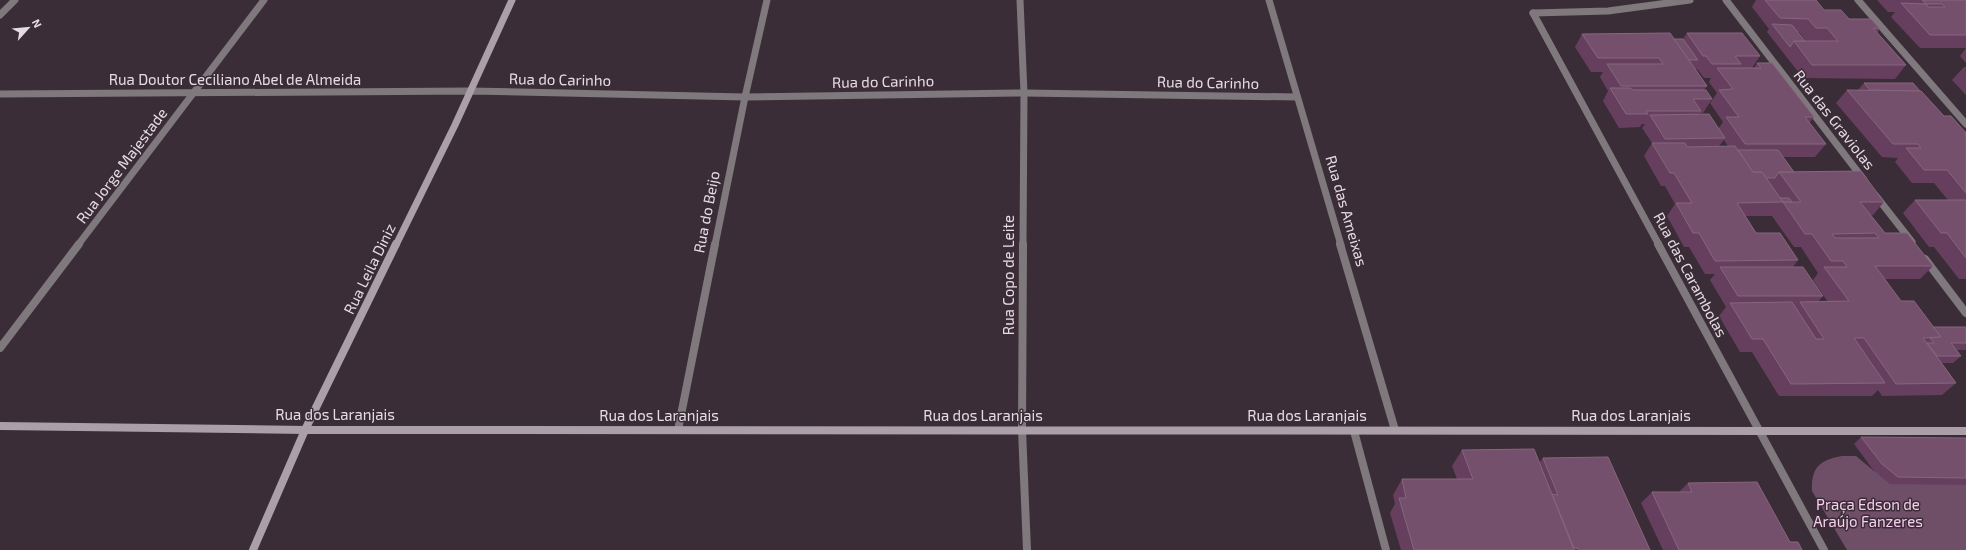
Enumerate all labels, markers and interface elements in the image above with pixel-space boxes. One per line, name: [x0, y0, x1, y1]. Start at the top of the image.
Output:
north arrow: [8, 8, 48, 48]
text: N: [30, 17, 45, 30]
street label: Rua das Graviolas: [1790, 66, 1879, 173]
street label: Rua do Carinho: [509, 69, 611, 89]
street label: Rua Doutor Ceciliano Abel de Almeida: [109, 70, 361, 88]
street label: Rua do Carinho: [832, 71, 934, 91]
street label: Rua do Carinho: [1157, 72, 1259, 92]
street label: Rua Jorge Majestade: [72, 104, 171, 227]
street label: Rua das Ameixas: [1322, 153, 1371, 268]
street label: Rua do Beijo: [689, 169, 724, 255]
street label: Rua das Carambolas: [1650, 209, 1731, 340]
street label: Rua Copo de Leite: [999, 215, 1017, 335]
street label: Rua Leila Diniz: [339, 220, 399, 317]
street label: Rua dos Laranjais: [275, 405, 395, 424]
street label: Rua dos Laranjais: [599, 406, 719, 425]
street label: Rua dos Laranjais: [923, 406, 1043, 425]
street label: Rua dos Laranjais: [1247, 406, 1367, 425]
street label: Rua dos Laranjais: [1571, 406, 1691, 425]
park label: Praça Edson de Araújo Fanzeres: [1813, 495, 1923, 531]

